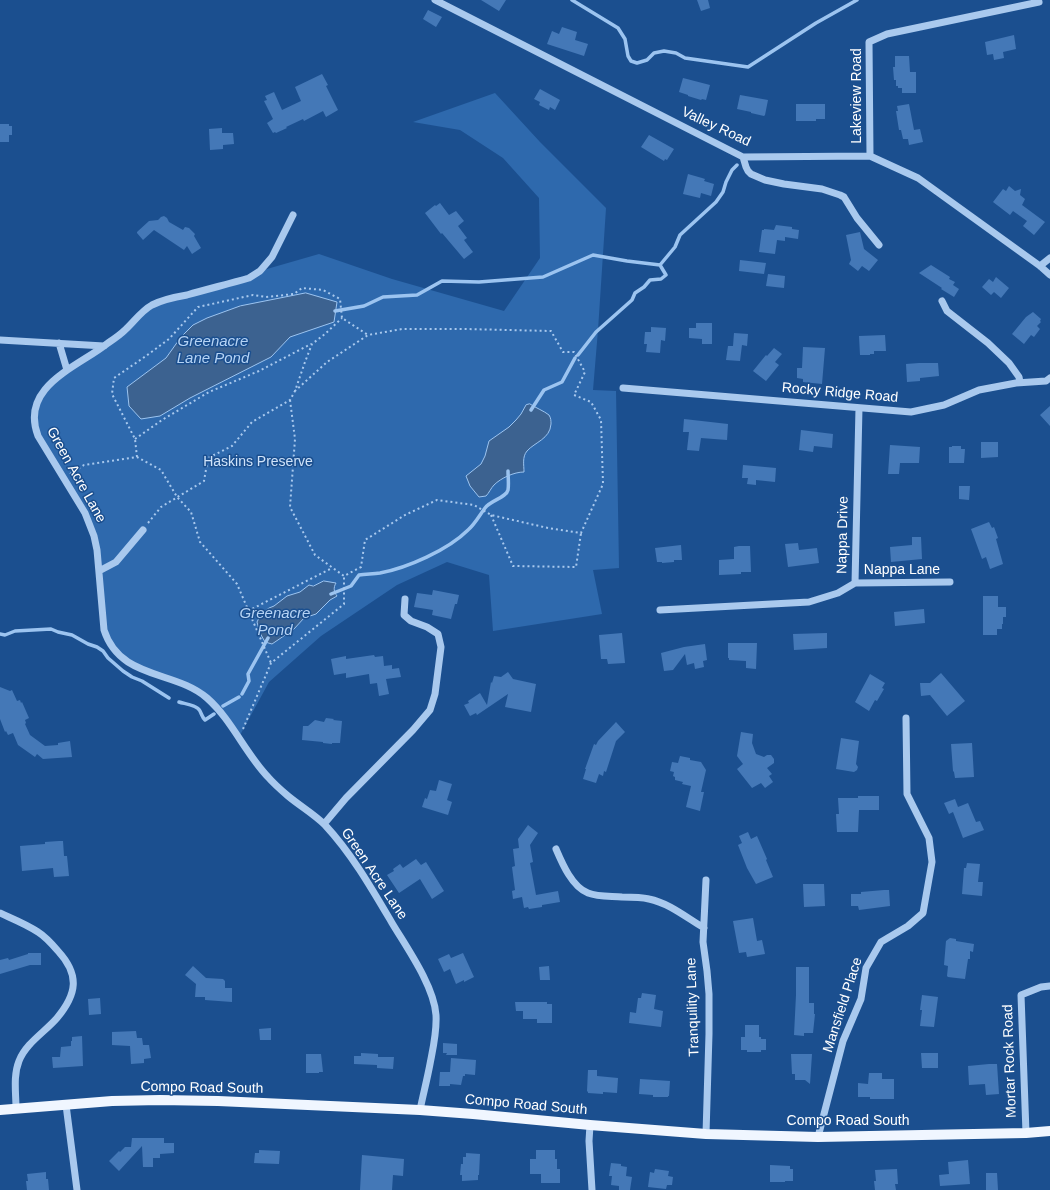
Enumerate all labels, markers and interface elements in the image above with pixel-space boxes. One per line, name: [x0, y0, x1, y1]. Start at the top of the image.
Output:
street label: Lakeview Road: [849, 48, 865, 144]
street label: Valley Road: [679, 104, 753, 150]
water label: Greenacre Lane Pond: [177, 333, 249, 368]
street label: Rocky Ridge Road: [781, 380, 899, 406]
street label: Green Acre Lane: [43, 424, 109, 526]
park label: Haskins Preserve: [203, 454, 313, 470]
street label: Nappa Drive: [834, 496, 852, 574]
street label: Nappa Lane: [864, 562, 940, 578]
water label: Greenacre Pond: [240, 605, 310, 640]
street label: Green Acre Lane: [337, 825, 411, 923]
street label: Mansfield Place: [820, 955, 866, 1055]
street label: Tranquility Lane: [683, 957, 703, 1057]
street label: Mortar Rock Road: [1000, 1004, 1020, 1118]
street label: Compo Road South: [140, 1079, 264, 1097]
street label: Compo Road South: [464, 1091, 588, 1119]
street label: Compo Road South: [787, 1113, 909, 1129]

